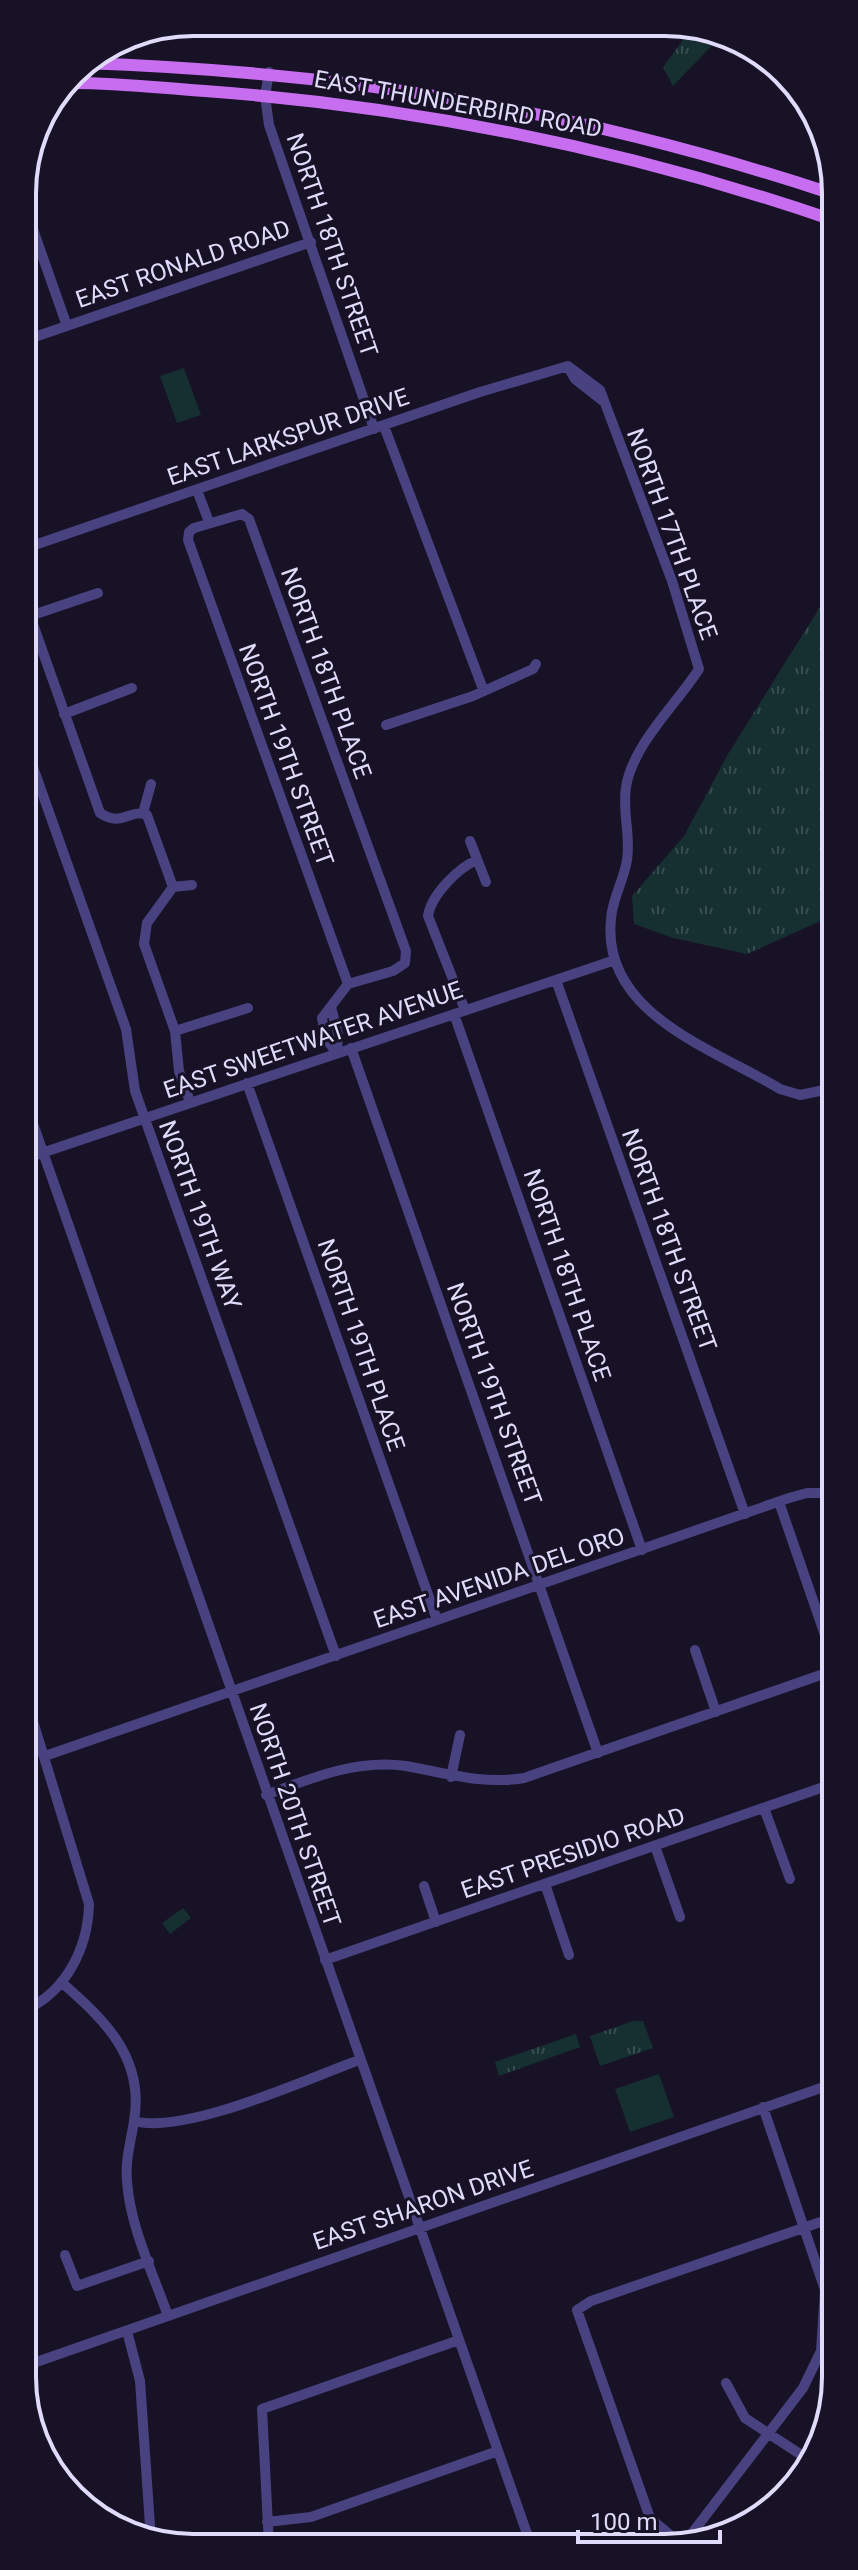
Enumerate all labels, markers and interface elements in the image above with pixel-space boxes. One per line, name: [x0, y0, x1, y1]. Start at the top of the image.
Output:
street label: EAST THUNDERBIRD ROAD: [312, 65, 604, 143]
street label: NORTH 18TH STREET: [281, 130, 383, 360]
street label: EAST RONALD ROAD: [72, 214, 294, 314]
street label: EAST LARKSPUR DRIVE: [164, 382, 412, 492]
street label: NORTH 17TH PLACE: [621, 425, 723, 643]
street label: NORTH 18TH PLACE: [275, 564, 377, 782]
street label: NORTH 19TH STREET: [233, 640, 339, 870]
street label: EAST SWEETWATER AVENUE: [160, 976, 466, 1104]
street label: NORTH 19TH WAY: [153, 1117, 247, 1314]
street label: NORTH 18TH STREET: [616, 1125, 722, 1355]
street label: NORTH 18TH PLACE: [518, 1165, 616, 1385]
street label: NORTH 19TH PLACE: [312, 1235, 410, 1455]
street label: NORTH 19TH STREET: [441, 1279, 547, 1509]
street label: EAST AVENIDA DEL ORO: [370, 1522, 628, 1634]
street label: NORTH 20TH STREET: [244, 1700, 346, 1930]
street label: EAST PRESIDIO ROAD: [457, 1802, 689, 1904]
street label: EAST SHARON DRIVE: [309, 2154, 537, 2256]
scale bar: [578, 2494, 720, 2544]
text: 100 m: [590, 2508, 657, 2536]

